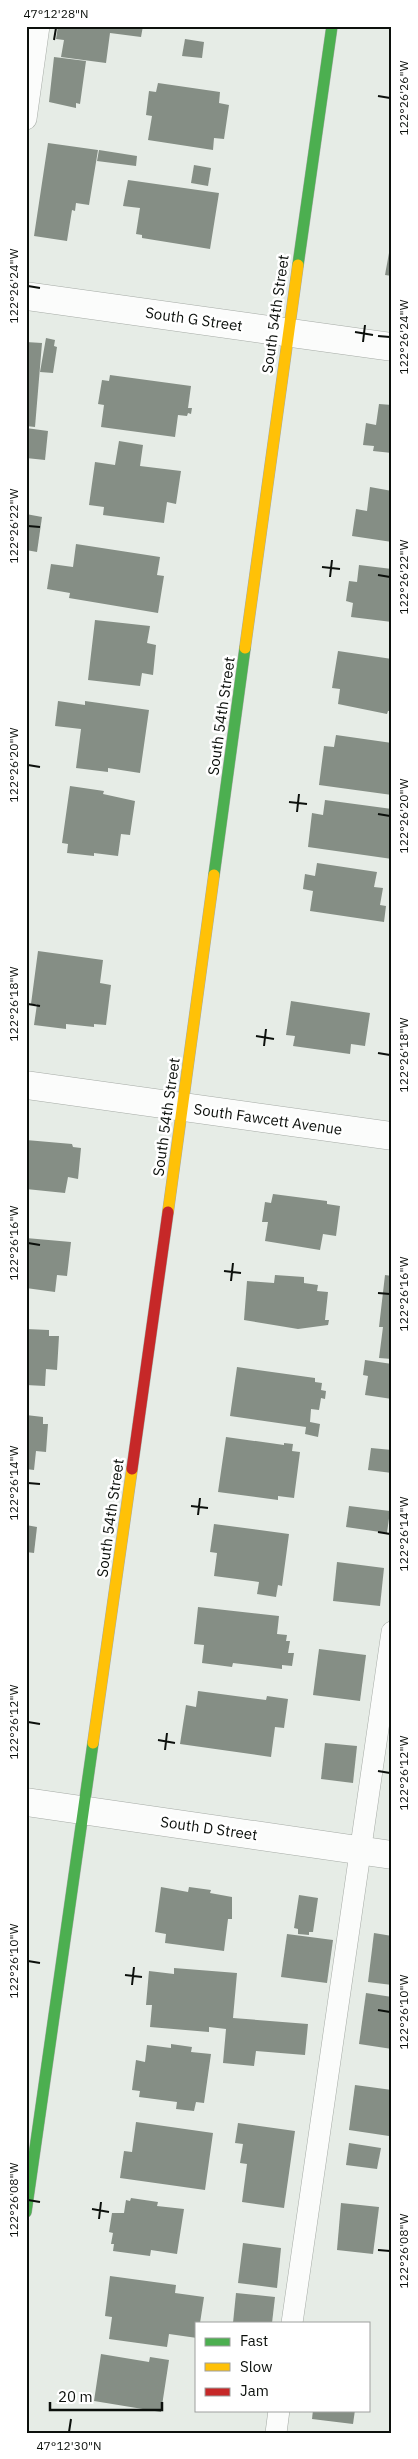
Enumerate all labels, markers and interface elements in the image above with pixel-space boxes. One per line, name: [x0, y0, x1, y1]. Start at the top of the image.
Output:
text: 47°12'28"N: [23, 6, 89, 21]
text: 122°26'26"W: [396, 60, 411, 135]
text: 122°26'24"W: [6, 248, 21, 323]
street label: South 54th Street: [257, 254, 293, 374]
text: 122°26'24"W: [396, 299, 411, 374]
street label: South G Street: [144, 303, 244, 335]
text: 122°26'22"W: [6, 488, 21, 563]
text: 122°26'22"W: [396, 539, 411, 614]
street label: South 54th Street: [203, 656, 239, 776]
text: 122°26'20"W: [6, 727, 21, 802]
text: 122°26'20"W: [396, 778, 411, 853]
text: 122°26'18"W: [6, 966, 21, 1041]
text: 122°26'18"W: [396, 1017, 411, 1092]
street label: South 54th Street: [148, 1057, 184, 1177]
street label: South Fawcett Avenue: [192, 1099, 344, 1139]
text: 122°26'16"W: [6, 1205, 21, 1280]
text: 122°26'16"W: [396, 1256, 411, 1331]
text: 122°26'14"W: [6, 1445, 21, 1520]
street label: South 54th Street: [92, 1458, 128, 1578]
text: 122°26'14"W: [396, 1496, 411, 1571]
text: 122°26'12"W: [6, 1684, 21, 1759]
text: 122°26'12"W: [396, 1735, 411, 1810]
street label: South D Street: [159, 1812, 259, 1844]
text: 122°26'10"W: [6, 1923, 21, 1998]
text: 122°26'10"W: [396, 1974, 411, 2049]
text: 122°26'08"W: [6, 2162, 21, 2237]
text: 122°26'08"W: [396, 2213, 411, 2288]
legend: [195, 2322, 370, 2412]
text: Fast: [240, 2331, 268, 2350]
text: Slow: [240, 2357, 273, 2376]
scale bar: [50, 2379, 162, 2411]
text: Jam: [240, 2381, 269, 2400]
text: 20 m: [58, 2387, 93, 2406]
text: 47°12'30"N: [36, 2438, 102, 2453]

